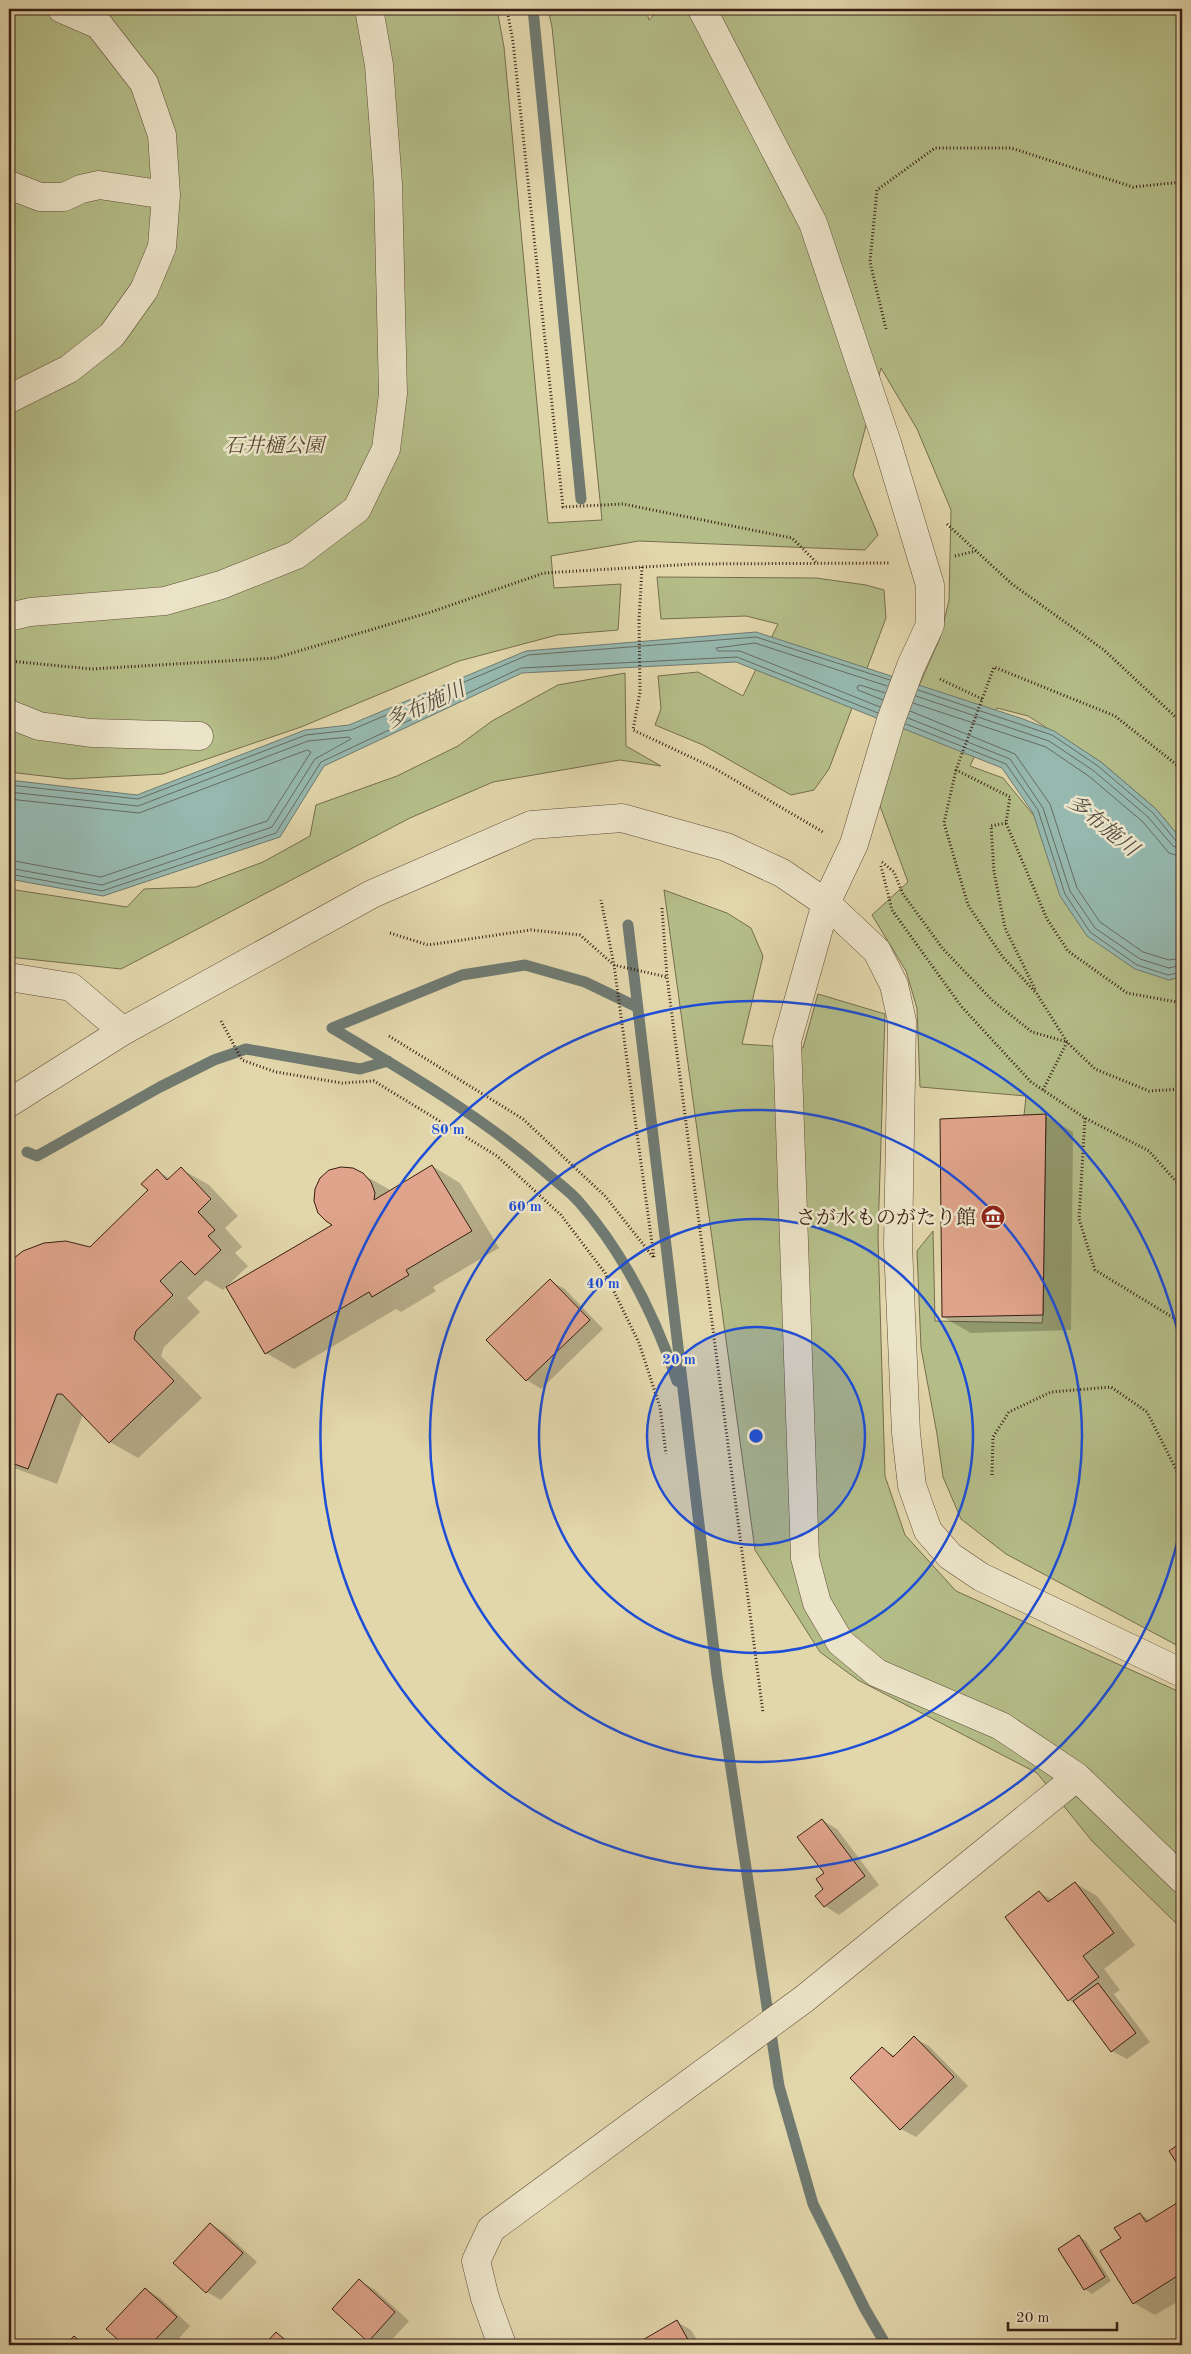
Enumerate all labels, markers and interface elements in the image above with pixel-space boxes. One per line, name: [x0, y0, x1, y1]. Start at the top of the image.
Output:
park label: 石井樋公園: [224, 435, 327, 457]
water label: 多布施川: [382, 677, 470, 733]
water label: 多布施川: [1063, 790, 1144, 862]
text: 80 m: [431, 1123, 465, 1138]
text: 60 m: [508, 1200, 542, 1215]
museum icon: さが水ものがたり館: [980, 1204, 1006, 1230]
place label: さが水ものがたり館: [796, 1207, 976, 1229]
text: 40 m: [586, 1277, 620, 1292]
text: 20 m: [662, 1353, 696, 1368]
centre of rings: [747, 1427, 765, 1445]
scale bar: [1008, 2299, 1117, 2331]
text: 20 m: [1016, 2311, 1050, 2326]

